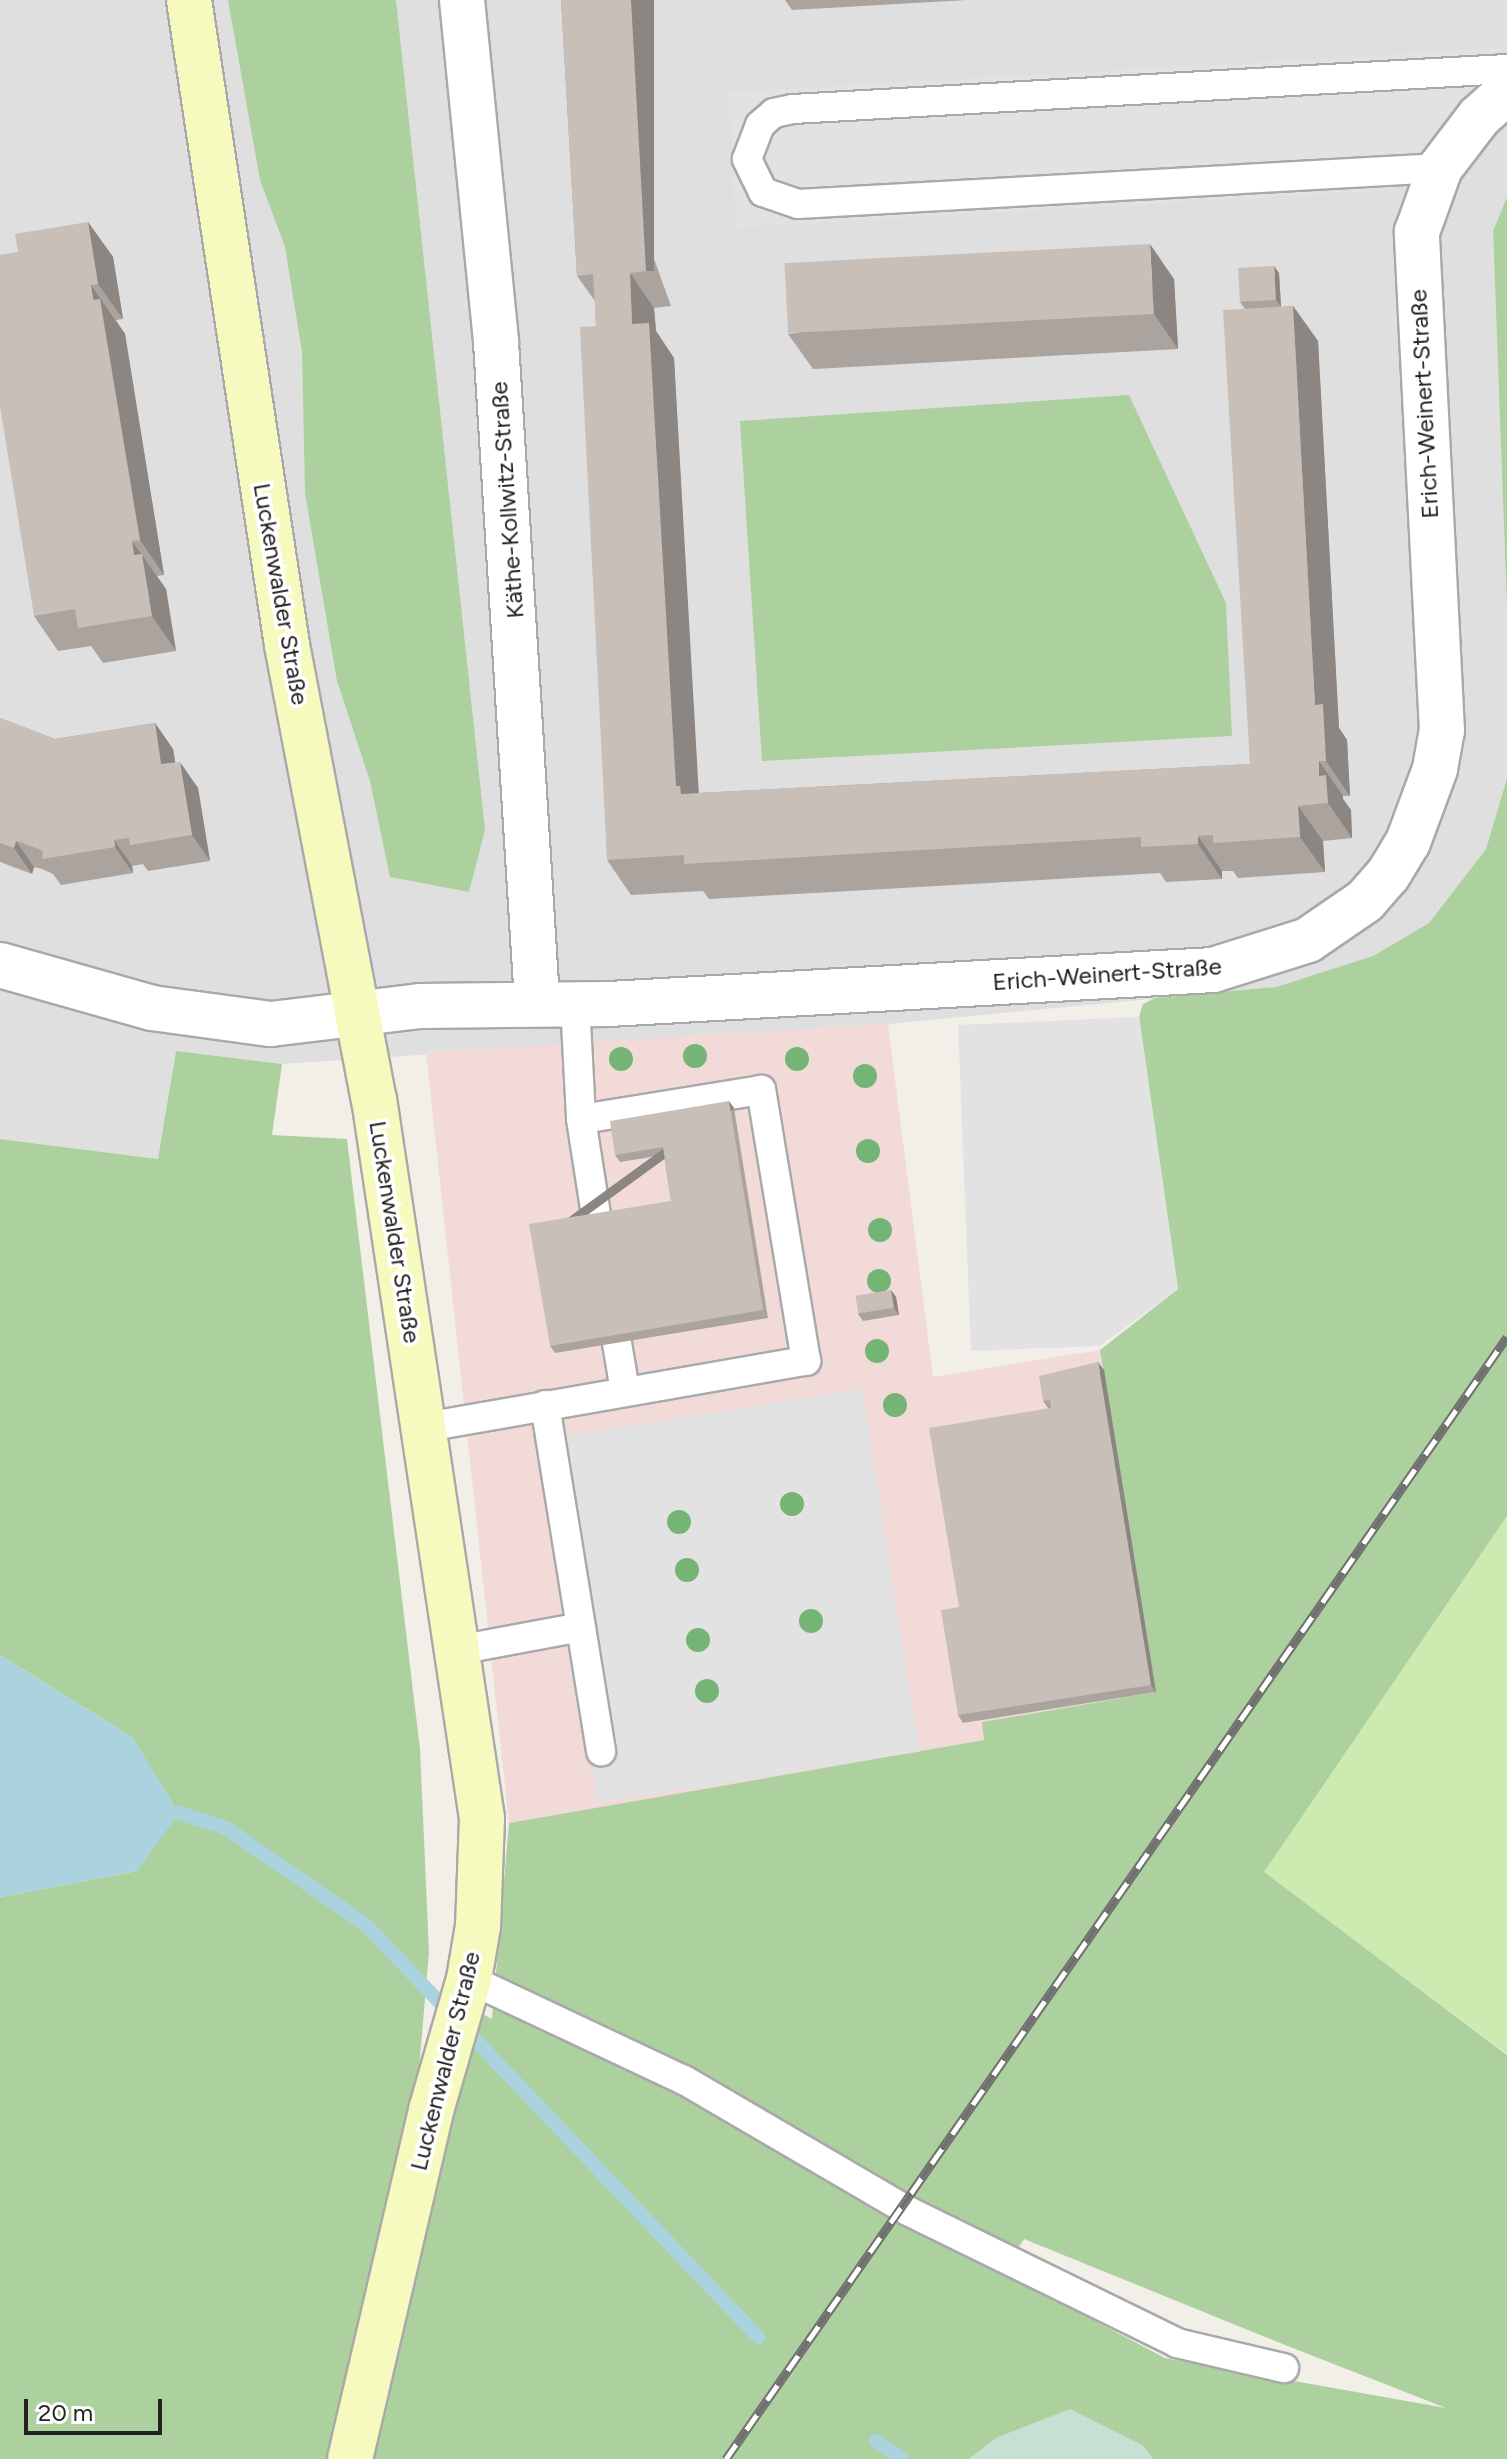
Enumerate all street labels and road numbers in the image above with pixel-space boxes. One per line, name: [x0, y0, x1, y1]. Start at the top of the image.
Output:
street label: Erich-Weinert-Straße: [1404, 289, 1444, 519]
street label: Käthe-Kollwitz-Straße: [484, 381, 530, 619]
street label: Luckenwalder Straße: [247, 481, 315, 707]
street label: Erich-Weinert-Straße: [992, 952, 1222, 996]
street label: Luckenwalder Straße: [363, 1119, 427, 1345]
street label: Luckenwalder Straße: [404, 1949, 486, 2173]

